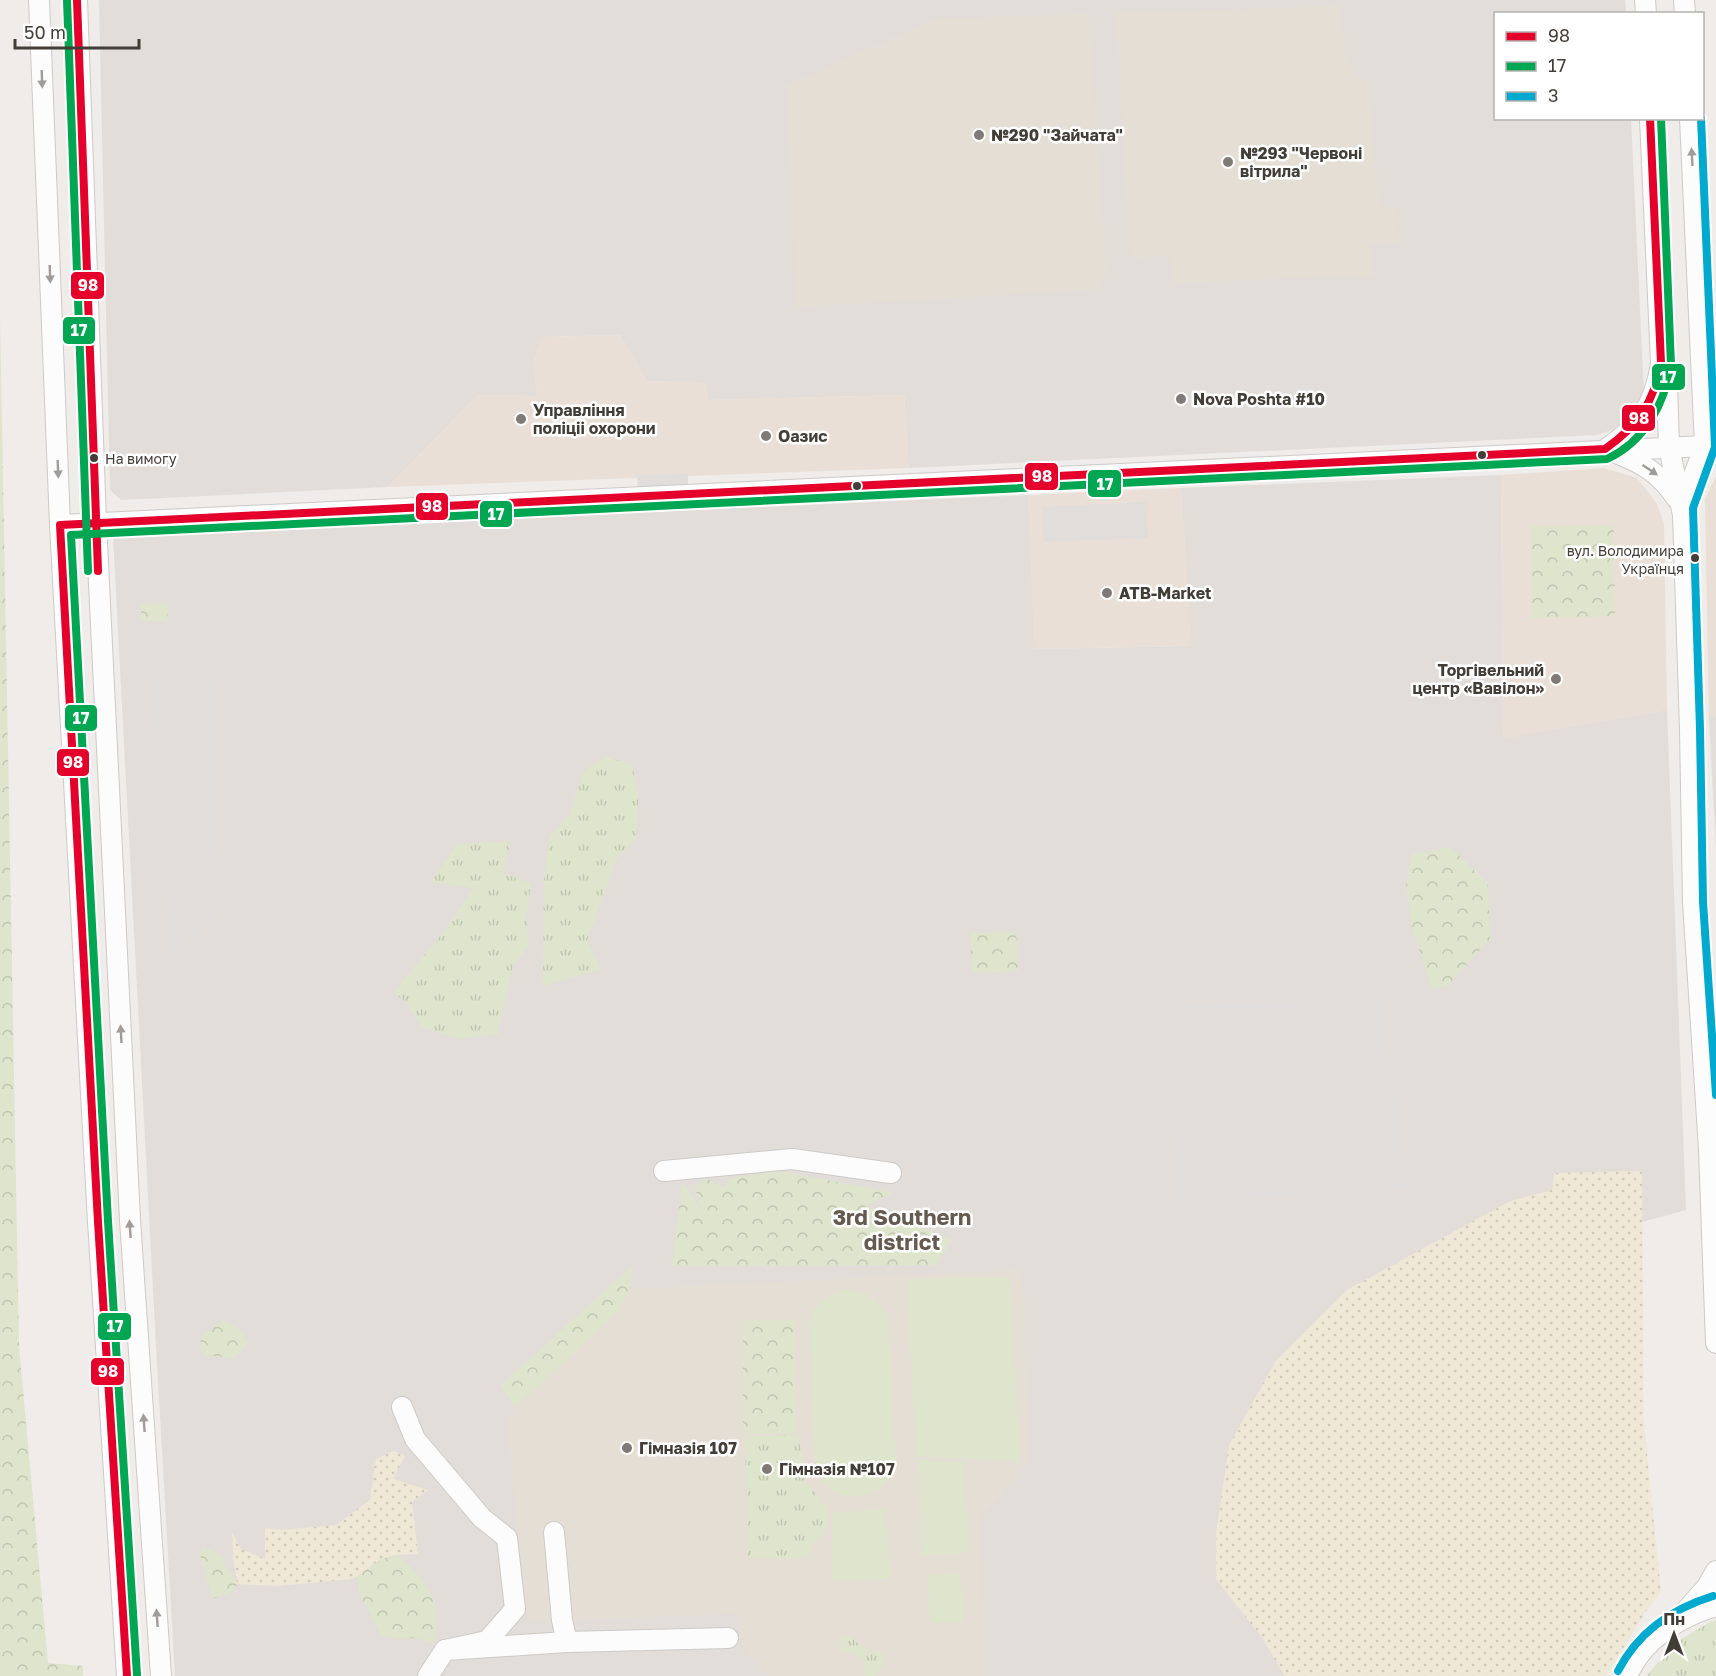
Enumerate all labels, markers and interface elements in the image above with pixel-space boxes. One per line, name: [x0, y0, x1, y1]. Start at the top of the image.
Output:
scale bar: [15, 12, 140, 50]
legend: [1494, 12, 1704, 120]
text: 50 m: [24, 21, 66, 43]
text: 98: [1548, 24, 1570, 46]
text: 17: [1548, 54, 1566, 76]
one-way arrow: [38, 70, 47, 89]
text: 3: [1548, 84, 1559, 106]
place label: №290 "Зайчата": [991, 125, 1123, 145]
marker: №290 "Зайчата": [972, 128, 986, 142]
place label: №293 "Червоні вітрила": [1240, 143, 1362, 181]
one-way arrow: [1687, 147, 1696, 166]
marker: №293 "Червоні вітрила": [1221, 155, 1235, 169]
one-way arrow: [45, 265, 54, 284]
line badge: 98: [70, 271, 105, 300]
text: 98: [78, 275, 98, 295]
line badge: 17: [62, 316, 96, 345]
text: 17: [71, 320, 88, 340]
line badge: 17: [1651, 363, 1686, 391]
text: 17: [1660, 367, 1677, 387]
place label: Nova Poshta #10: [1193, 389, 1325, 409]
marker: Nova Poshta #10: [1174, 392, 1188, 406]
place label: Управлiння полiцii охорони: [533, 400, 656, 438]
line badge: 98: [1621, 404, 1656, 432]
text: 98: [1629, 408, 1649, 428]
marker: Управлiння полiцii охорони: [514, 412, 528, 426]
place label: Оазис: [778, 426, 827, 446]
marker: Оазис: [759, 429, 773, 443]
unlabelled marker: [1476, 449, 1488, 461]
place label: На вимогу: [105, 450, 177, 467]
marker: На вимогу: [88, 452, 100, 464]
one-way arrow: [53, 460, 62, 479]
line badge: 98: [1024, 462, 1059, 491]
one-way arrow: [1641, 464, 1657, 476]
text: 98: [1032, 466, 1052, 486]
line badge: 17: [1087, 469, 1122, 498]
text: 17: [1097, 474, 1114, 494]
unlabelled marker: [851, 480, 863, 492]
line badge: 98: [415, 492, 449, 521]
text: 98: [422, 496, 442, 516]
line badge: 17: [479, 500, 513, 528]
text: 17: [488, 504, 505, 524]
place label: вул. Володимира Українця: [1567, 542, 1684, 577]
marker: вул. Володимира Українця: [1689, 552, 1701, 564]
place label: ATB-Market: [1119, 583, 1211, 603]
marker: ATB-Market: [1100, 586, 1114, 600]
place label: Торгівельний центр «Вавілон»: [1412, 660, 1544, 698]
marker: Торгівельний центр «Вавілон»: [1549, 672, 1563, 686]
line badge: 17: [64, 704, 98, 732]
text: 17: [73, 708, 90, 728]
line badge: 98: [56, 748, 90, 777]
text: 98: [63, 752, 83, 772]
one-way arrow: [116, 1024, 125, 1043]
district label: 3rd Southern district: [833, 1203, 971, 1255]
one-way arrow: [126, 1219, 135, 1238]
line badge: 17: [97, 1312, 132, 1341]
text: 17: [107, 1316, 124, 1336]
line badge: 98: [90, 1357, 125, 1386]
text: 98: [98, 1361, 118, 1381]
one-way arrow: [139, 1414, 148, 1433]
place label: Гімназія 107: [639, 1438, 737, 1458]
marker: Гімназія 107: [620, 1441, 634, 1455]
place label: Гімназія №107: [779, 1459, 895, 1479]
marker: Гімназія №107: [760, 1462, 774, 1476]
north arrow: [1644, 1604, 1704, 1664]
one-way arrow: [152, 1608, 162, 1627]
text: Пн: [1663, 1609, 1685, 1629]

